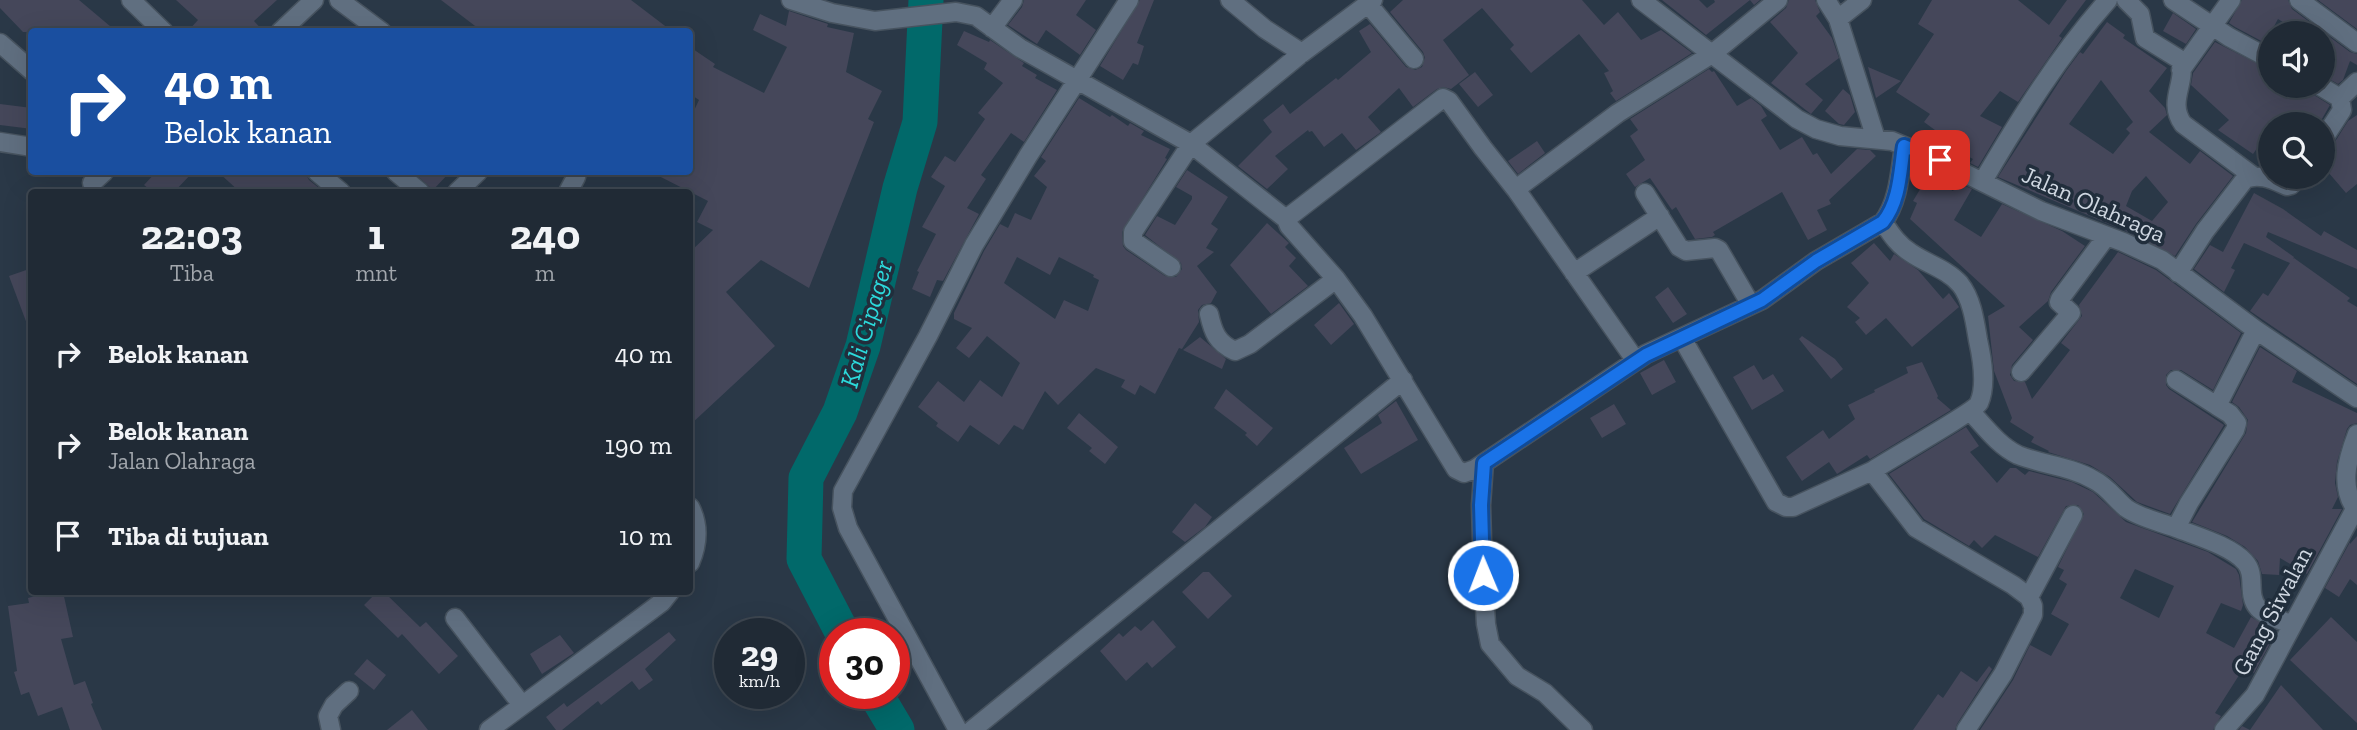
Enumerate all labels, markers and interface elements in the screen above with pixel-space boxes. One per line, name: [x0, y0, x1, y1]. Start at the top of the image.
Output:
map controls: [2258, 21, 2335, 189]
button: sound: [2258, 21, 2335, 98]
text: 40 m: [164, 53, 272, 112]
icon: right: [49, 56, 140, 147]
button: search: [2258, 112, 2335, 189]
text: Belok kanan: [164, 113, 331, 151]
pin: [1910, 130, 1970, 190]
icon: arrive: [1921, 141, 1959, 179]
street label: Jalan Olahraga: [2018, 159, 2171, 249]
text: 22:03: [141, 209, 243, 260]
text: 1: [368, 209, 385, 260]
text: 240: [510, 209, 580, 260]
water label: Kali Cipager: [833, 257, 899, 391]
text: Tiba: [170, 259, 214, 287]
text: mnt: [355, 259, 397, 287]
text: m: [535, 259, 555, 287]
icon: right: [49, 335, 87, 373]
text: Belok kanan: [108, 338, 249, 370]
text: 40 m: [615, 338, 672, 370]
text: Belok kanan: [108, 415, 249, 447]
icon: right: [49, 426, 87, 464]
text: 190 m: [605, 429, 672, 461]
text: Jalan Olahraga: [108, 447, 256, 475]
icon: arrive: [49, 517, 87, 555]
text: Tiba di tujuan: [108, 520, 269, 552]
text: 10 m: [619, 520, 672, 552]
position arrow: [1446, 538, 1520, 612]
street label: Gang Siwalan: [2226, 542, 2318, 680]
speed limit sign: 30: [819, 618, 910, 709]
text: 29: [741, 633, 778, 675]
text: km/h: [739, 670, 780, 692]

